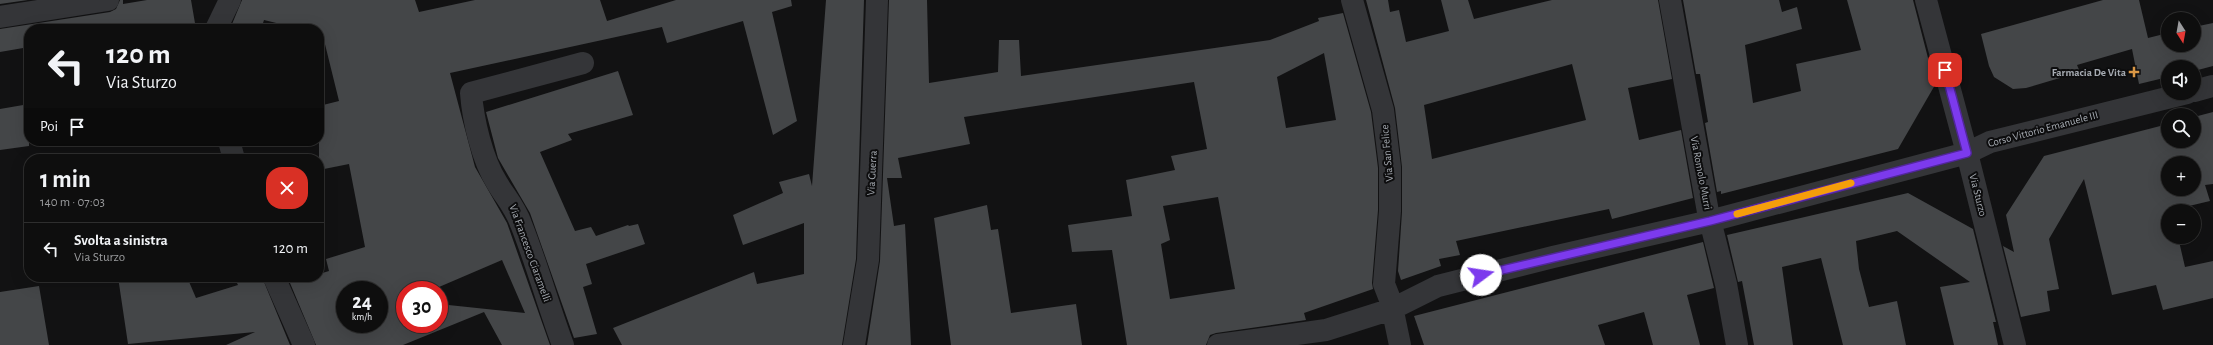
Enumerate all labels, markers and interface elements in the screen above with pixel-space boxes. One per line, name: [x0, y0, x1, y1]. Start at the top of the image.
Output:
north arrow: [2161, 12, 2201, 52]
map controls: [2161, 12, 2201, 244]
icon: left: [40, 40, 92, 92]
text: 120 m: [106, 41, 171, 69]
pin: [1928, 53, 1962, 87]
icon: arrive: [1934, 59, 1956, 81]
button: sound: [2161, 60, 2201, 100]
place label: Farmacia De Vita: [2052, 67, 2127, 78]
marker: Farmacia De Vita: [2129, 67, 2139, 77]
text: Via Sturzo: [106, 74, 177, 92]
button: search: [2161, 108, 2201, 148]
street label: Corso Vittorio Emanuele III: [1987, 109, 2099, 149]
icon: arrive: [66, 116, 88, 138]
text: Poi: [40, 119, 58, 134]
street label: Via San Felice: [1379, 124, 1395, 182]
street label: Via Romolo Murri: [1688, 135, 1714, 211]
street label: Via Guerra: [865, 150, 879, 196]
button: +: [2161, 156, 2201, 196]
button: close: [266, 167, 308, 209]
text: 1 min: [40, 168, 91, 192]
street label: Via Sturzo: [1967, 173, 1989, 217]
text: 140 m · 07:03: [40, 196, 105, 209]
street label: Via Francesco Ciaramelli: [507, 203, 553, 303]
button: −: [2161, 204, 2201, 244]
text: Svolta a sinistra: [74, 233, 168, 248]
icon: left: [40, 238, 62, 260]
text: 120 m: [274, 241, 308, 256]
text: Via Sturzo: [74, 251, 125, 264]
position arrow: [1460, 254, 1502, 296]
speed limit sign: 30: [396, 281, 448, 333]
text: 24: [352, 292, 372, 312]
text: km/h: [352, 312, 372, 322]

